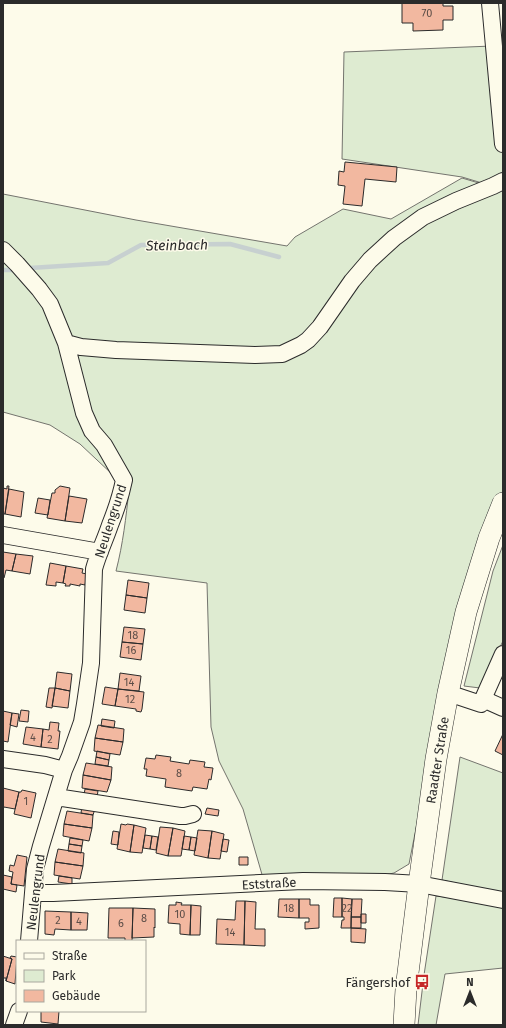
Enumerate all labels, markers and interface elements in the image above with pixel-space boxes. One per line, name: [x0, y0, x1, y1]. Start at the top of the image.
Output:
house number: 70: [422, 7, 432, 20]
water label: Steinbach: [145, 236, 208, 255]
street label: Neulengrund: [91, 482, 129, 560]
house number: 18: [128, 629, 138, 642]
house number: 16: [126, 644, 136, 657]
house number: 14: [124, 676, 134, 689]
house number: 12: [125, 693, 135, 706]
street label: Raadter Straße: [423, 716, 452, 805]
house number: 4: [30, 731, 36, 744]
house number: 2: [47, 733, 53, 746]
house number: 8: [176, 767, 182, 780]
house number: 1: [24, 795, 28, 808]
street label: Neulengrund: [23, 853, 48, 931]
street label: Eststraße: [241, 875, 297, 892]
house number: 18: [284, 902, 294, 915]
house number: 22: [342, 902, 352, 915]
house number: 10: [175, 908, 185, 921]
house number: 8: [141, 912, 147, 925]
house number: 2: [55, 914, 61, 927]
house number: 4: [76, 915, 82, 928]
house number: 6: [118, 917, 124, 930]
house number: 14: [225, 926, 235, 939]
legend: [16, 940, 146, 1012]
text: Straße: [52, 949, 87, 963]
text: Park: [52, 969, 76, 983]
north arrow: [450, 972, 490, 1012]
bus stop icon: Fängershof: [413, 973, 431, 991]
place label: Fängershof: [346, 975, 412, 990]
text: N: [466, 976, 474, 989]
text: Gebäude: [52, 989, 100, 1003]

